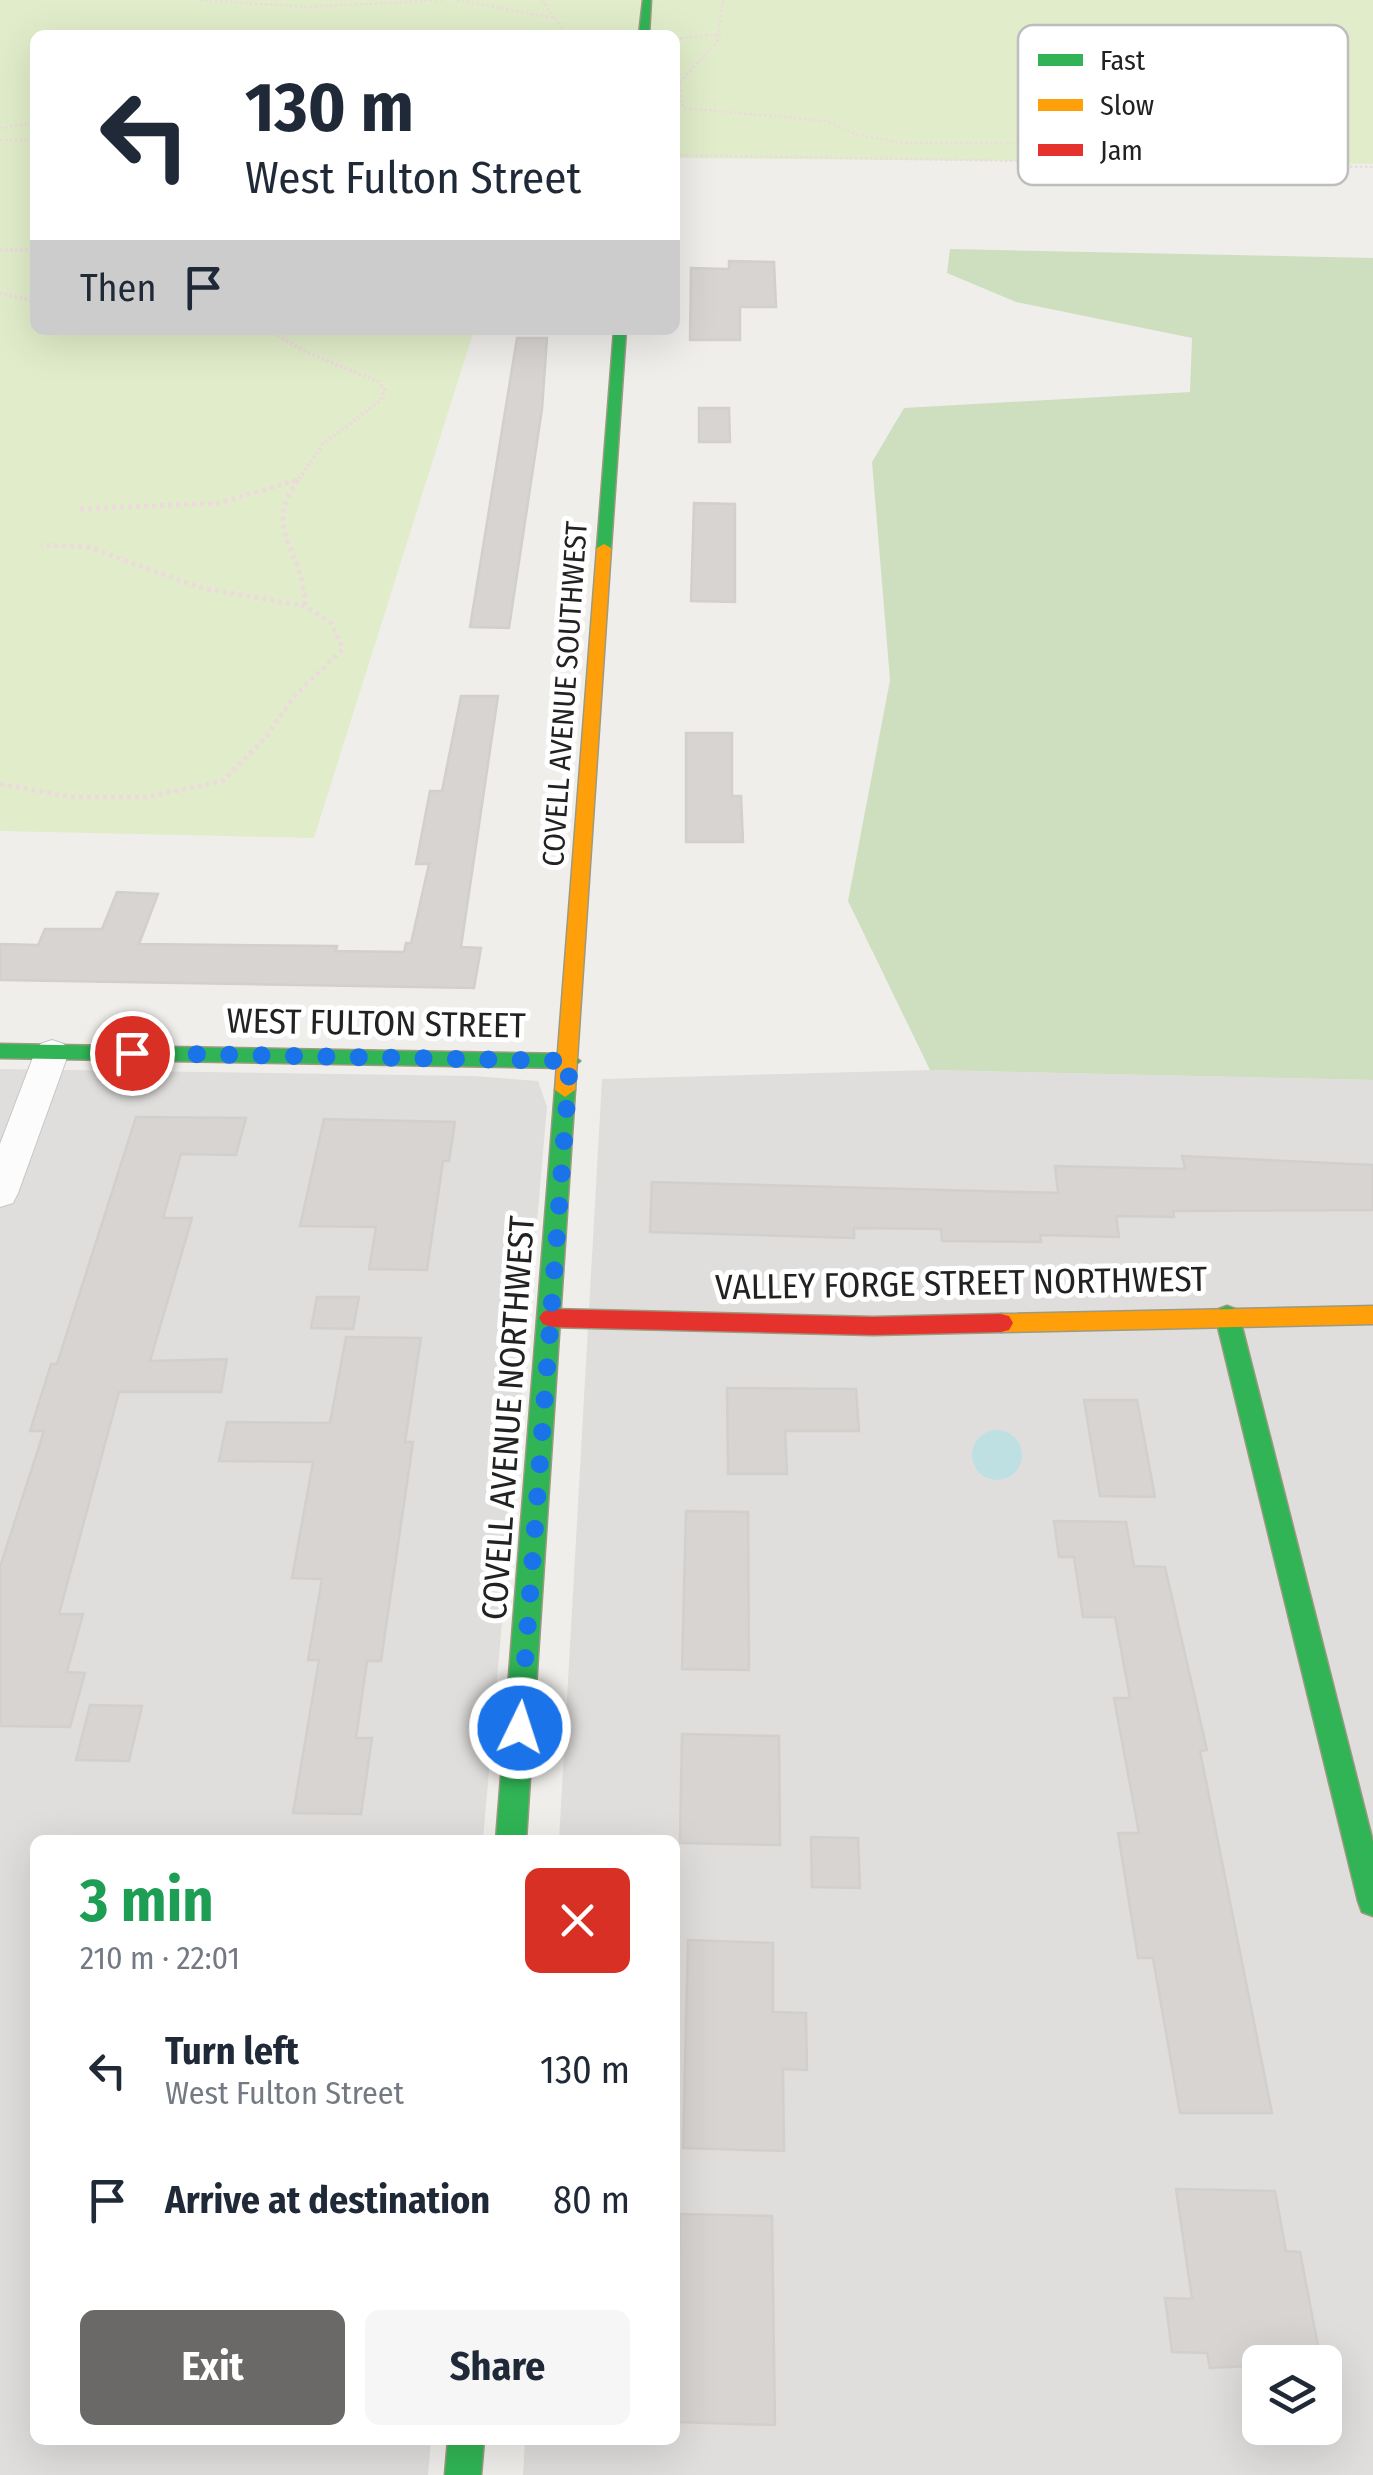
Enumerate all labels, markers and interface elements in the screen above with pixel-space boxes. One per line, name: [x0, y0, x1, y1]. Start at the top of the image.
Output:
legend: [1018, 25, 1348, 185]
text: Fast: [1100, 44, 1146, 77]
text: 130 m: [245, 66, 414, 150]
icon: left: [80, 70, 210, 200]
text: Slow: [1100, 89, 1154, 122]
text: Jam: [1100, 134, 1143, 167]
text: West Fulton Street: [245, 151, 581, 205]
icon: arrive: [176, 260, 231, 315]
text: Then: [80, 265, 156, 311]
street label: COVELL AVENUE SOUTHWEST: [535, 520, 595, 868]
street label: WEST FULTON STREET: [226, 999, 527, 1047]
pin: [90, 1011, 175, 1096]
icon: arrive: [105, 1026, 160, 1081]
street label: COVELL AVENUE NORTHWEST: [473, 1214, 543, 1622]
street label: VALLEY FORGE STREET NORTHWEST: [715, 1258, 1208, 1308]
position arrow: [468, 1676, 572, 1780]
text: 3 min: [80, 1865, 214, 1937]
button: close: [525, 1868, 630, 1973]
text: 210 m · 22:01: [80, 1939, 240, 1977]
text: Turn left: [165, 2028, 299, 2074]
icon: left: [80, 2043, 135, 2098]
text: 130 m: [540, 2047, 630, 2093]
text: West Fulton Street: [165, 2074, 404, 2112]
icon: arrive: [80, 2173, 135, 2228]
text: Arrive at destination: [165, 2177, 490, 2223]
text: 80 m: [553, 2177, 630, 2223]
button: Exit: [80, 2310, 345, 2425]
button: Share: [365, 2310, 630, 2425]
map controls: [1242, 2345, 1342, 2445]
button: layers: [1242, 2345, 1342, 2445]

